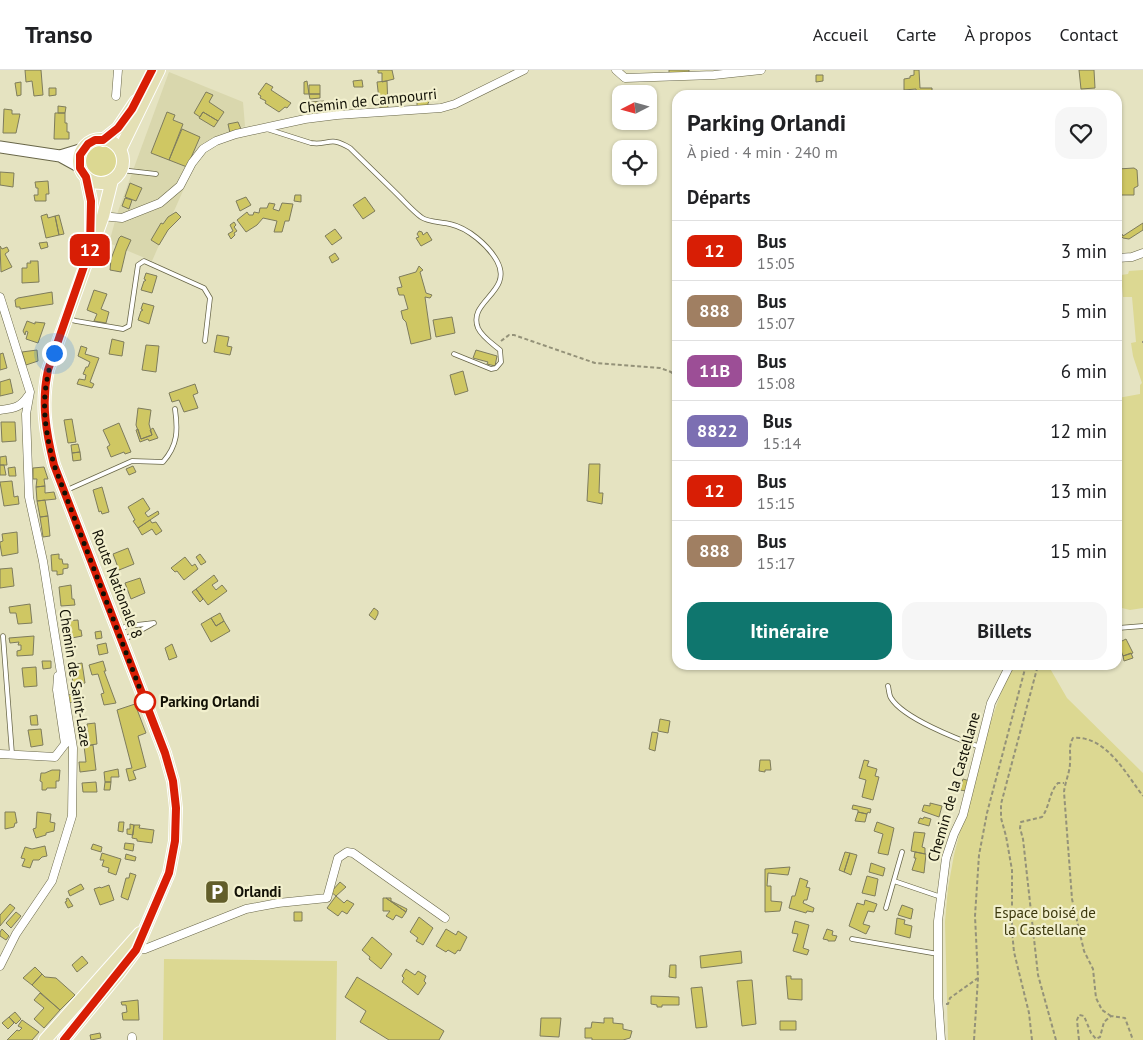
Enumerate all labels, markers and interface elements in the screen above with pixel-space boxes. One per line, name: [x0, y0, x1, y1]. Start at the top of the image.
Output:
text: Transo: [25, 19, 93, 50]
text: Accueil: [813, 23, 868, 46]
text: Carte: [896, 23, 937, 46]
text: À propos: [965, 23, 1032, 46]
text: Contact: [1060, 23, 1118, 46]
street label: Chemin de Campourri: [298, 84, 438, 117]
north arrow: [612, 85, 658, 130]
map controls: [612, 85, 657, 185]
text: Parking Orlandi: [687, 107, 846, 138]
button: heart: [1055, 107, 1107, 159]
button: locate: [612, 140, 657, 185]
text: À pied · 4 min · 240 m: [687, 142, 838, 162]
text: Départs: [687, 185, 751, 209]
text: Bus: [757, 229, 786, 253]
line badge: 12: [68, 234, 112, 266]
text: 12: [80, 238, 100, 261]
text: 12: [704, 239, 725, 262]
text: 3 min: [1061, 239, 1107, 263]
text: 15:05: [757, 253, 795, 273]
text: Bus: [757, 289, 786, 313]
text: 888: [699, 299, 730, 322]
text: 5 min: [1061, 299, 1107, 323]
text: 15:07: [757, 313, 795, 333]
your location: [42, 341, 67, 366]
text: Bus: [757, 349, 786, 373]
text: 11B: [699, 359, 730, 382]
text: 6 min: [1061, 359, 1107, 383]
text: 15:08: [757, 373, 795, 393]
text: Bus: [763, 409, 792, 433]
text: 8822: [697, 419, 738, 442]
text: 12 min: [1050, 419, 1107, 443]
text: 15:14: [763, 433, 801, 453]
text: Bus: [757, 469, 786, 493]
text: 12: [704, 479, 725, 502]
text: 13 min: [1050, 479, 1107, 503]
text: 15:15: [757, 493, 795, 513]
street label: Route Nationale 8: [88, 527, 147, 641]
text: Bus: [757, 529, 786, 553]
text: 888: [699, 539, 730, 562]
text: 15 min: [1050, 539, 1107, 563]
text: 15:17: [757, 553, 795, 573]
button: Itinéraire: [687, 602, 892, 660]
button: Billets: [902, 602, 1107, 660]
street label: Chemin de Saint-Laze: [55, 608, 96, 748]
marker: Parking Orlandi: [134, 691, 156, 713]
place label: Parking Orlandi: [160, 692, 260, 711]
street label: Chemin de la Castellane: [923, 710, 984, 864]
parking icon: Orlandi: [204, 879, 230, 905]
place label: Orlandi: [234, 882, 281, 901]
park label: Espace boisé de la Castellane: [994, 903, 1096, 939]

